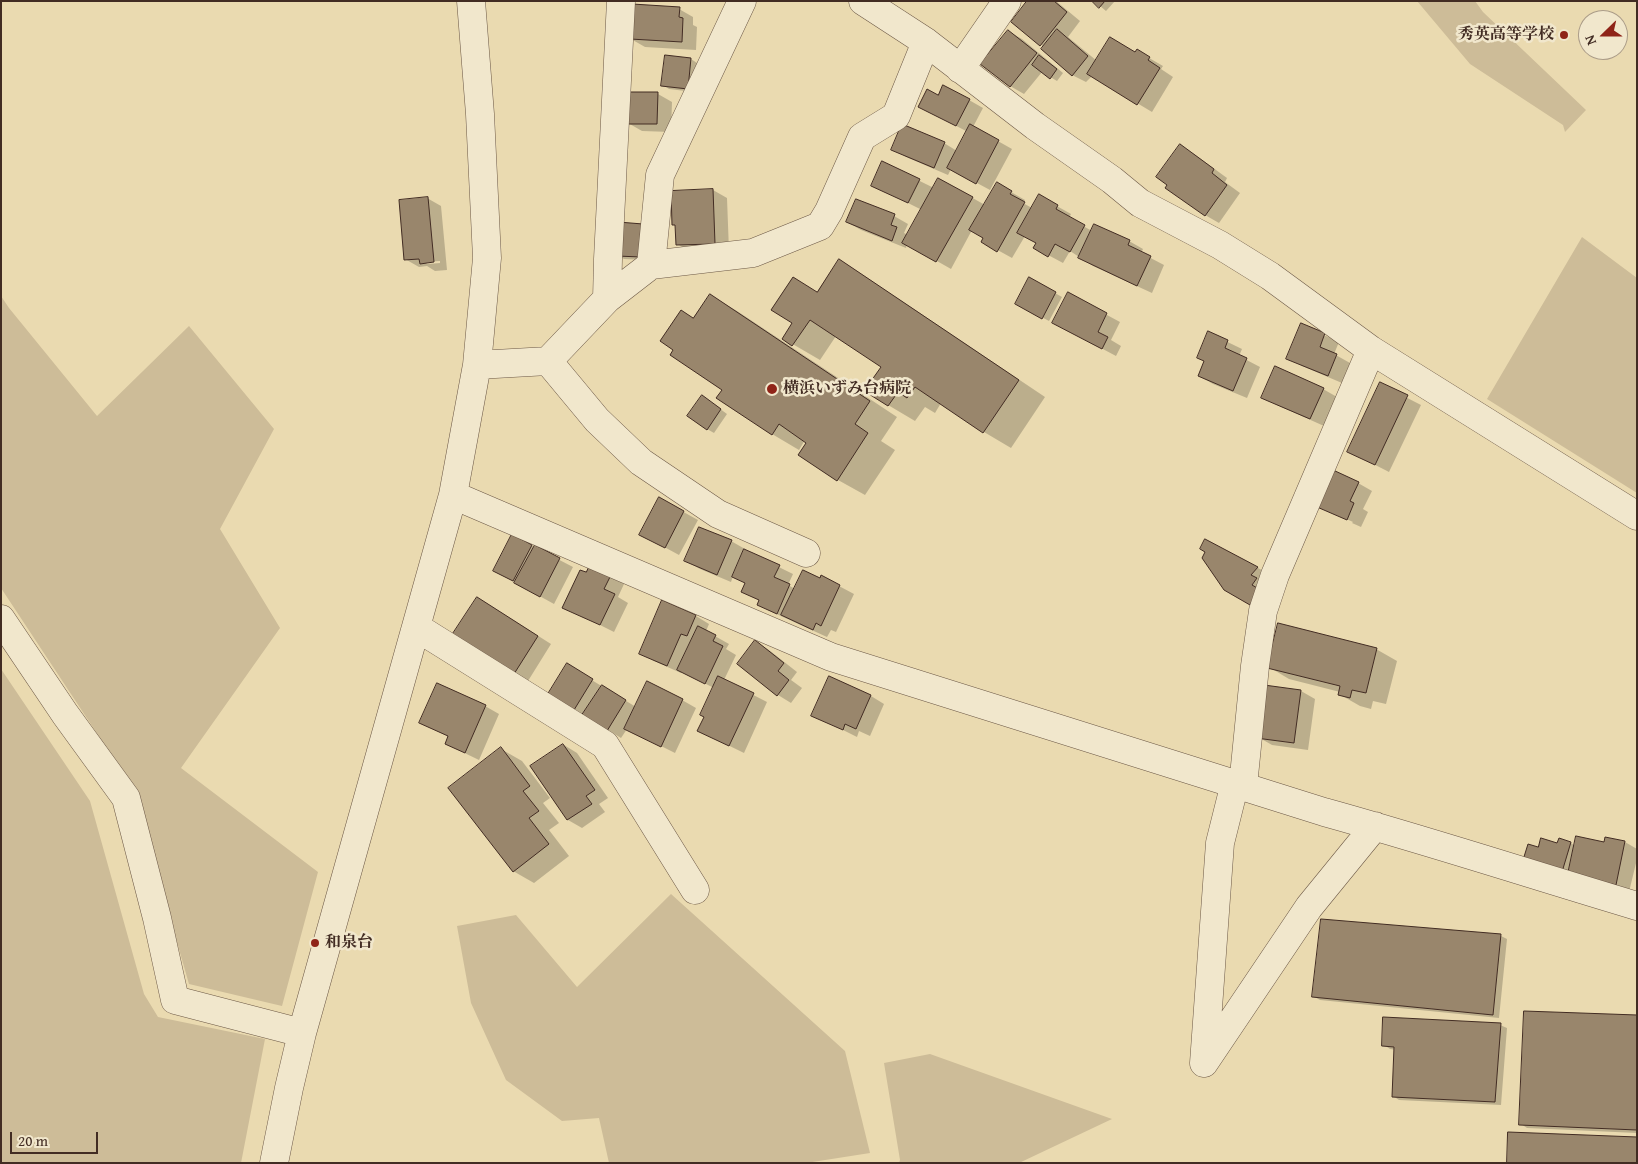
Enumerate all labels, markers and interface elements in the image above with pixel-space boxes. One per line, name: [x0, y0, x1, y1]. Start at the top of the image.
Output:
north arrow: [1578, 10, 1628, 60]
place label: 秀英高等学校: [1458, 25, 1554, 45]
marker: 秀英高等学校: [1558, 29, 1570, 41]
text: N: [1579, 32, 1601, 48]
place label: 横浜いずみ台病院: [783, 379, 911, 399]
marker: 横浜いずみ台病院: [765, 382, 779, 396]
place label: 和泉台: [325, 933, 373, 953]
marker: 和泉台: [309, 937, 321, 949]
scale bar: [12, 1122, 100, 1154]
text: 20 m: [18, 1130, 48, 1151]

